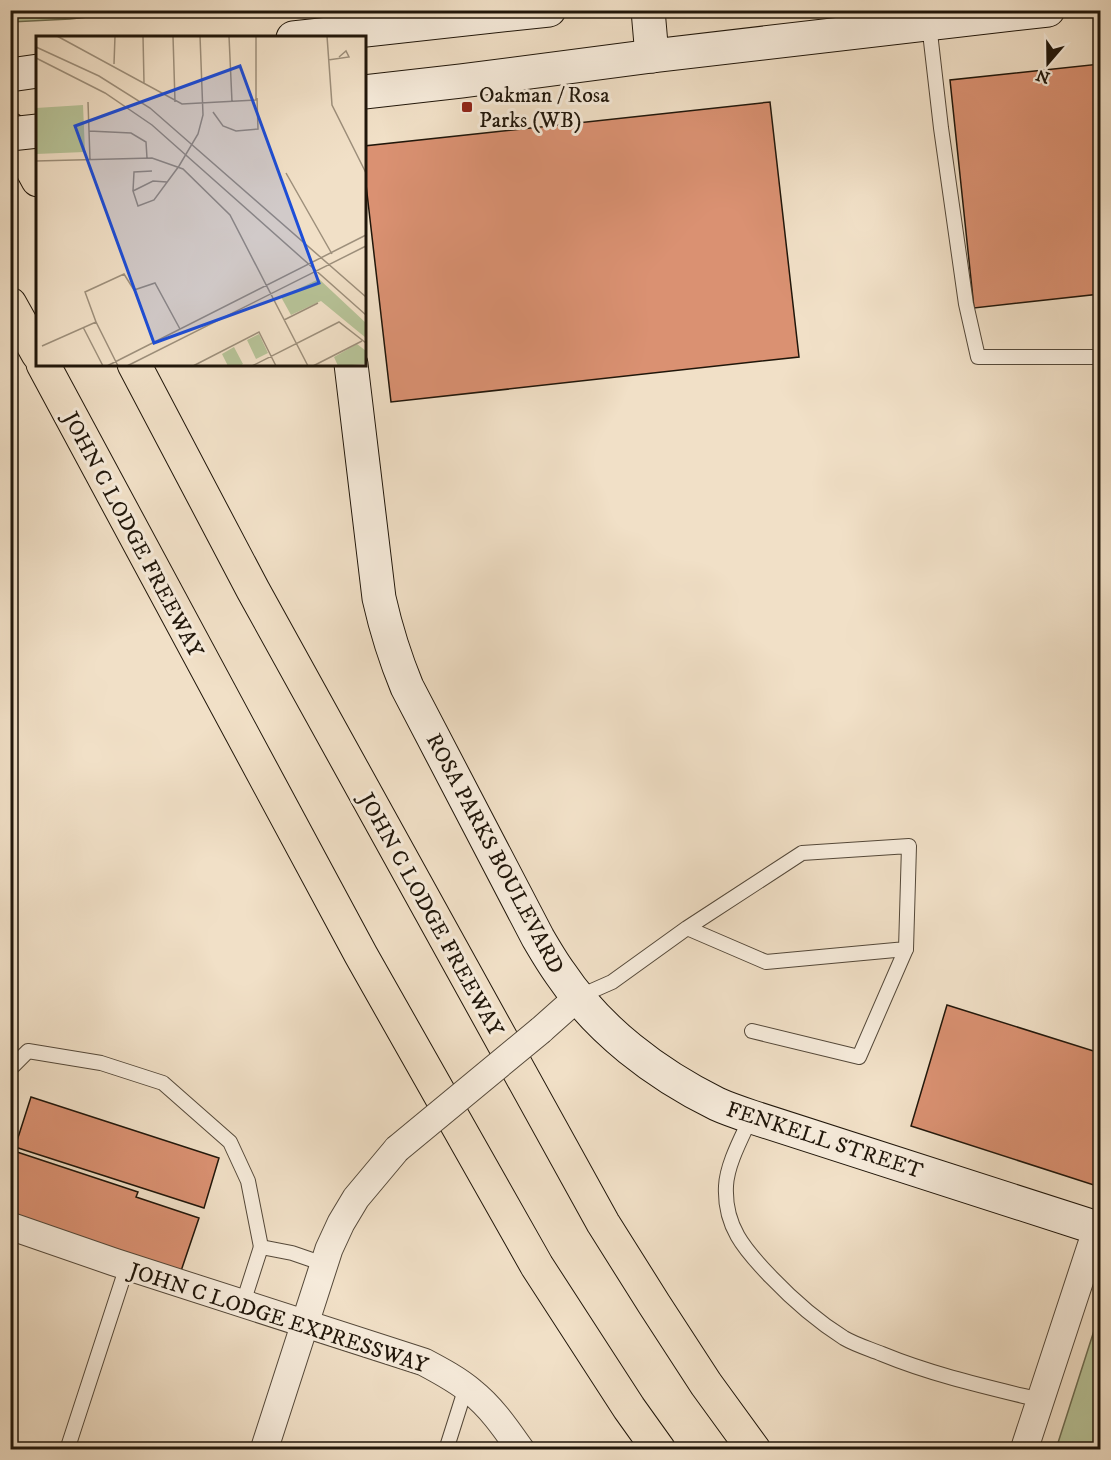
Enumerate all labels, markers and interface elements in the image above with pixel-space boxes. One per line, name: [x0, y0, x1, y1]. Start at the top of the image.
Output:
north arrow: [1018, 33, 1078, 93]
inset map: [36, 36, 366, 366]
text: N: [1034, 65, 1053, 88]
place label: Oakman / Rosa Parks (WB): [479, 82, 610, 134]
marker: Oakman / Rosa Parks (WB): [460, 100, 474, 114]
street label: JOHN C LODGE FREEWAY: [56, 406, 209, 663]
street label: ROSA PARKS BOULEVARD: [420, 729, 570, 979]
street label: JOHN C LODGE FREEWAY: [351, 787, 509, 1042]
street label: FENKELL STREET: [723, 1096, 927, 1185]
street label: JOHN C LODGE EXPRESSWAY: [124, 1257, 432, 1380]

